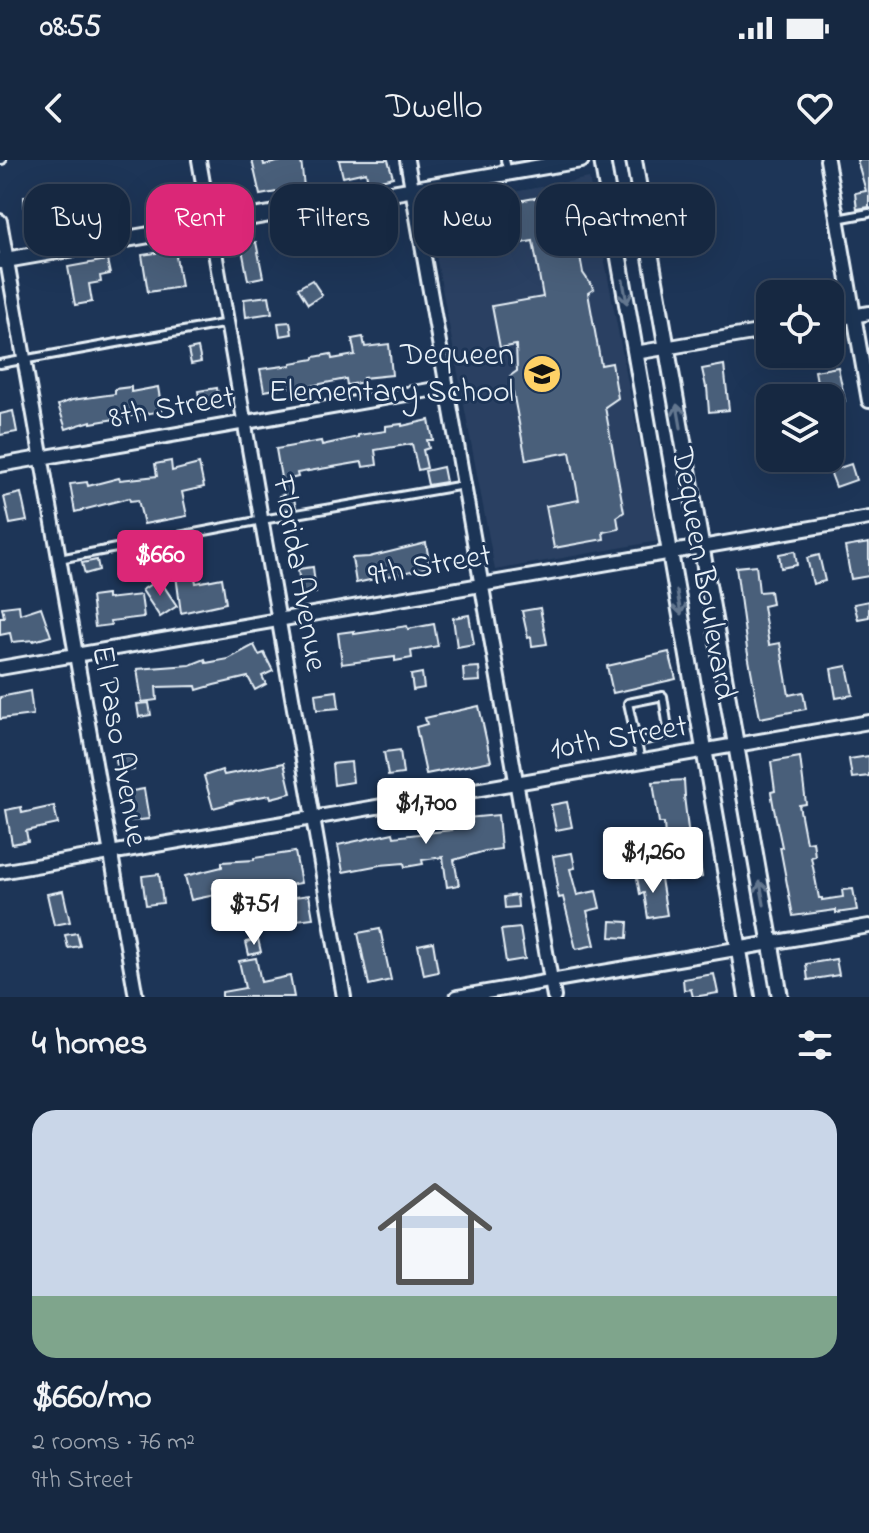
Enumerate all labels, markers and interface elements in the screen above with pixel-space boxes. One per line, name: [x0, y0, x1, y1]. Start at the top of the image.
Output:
text: 08:55: [40, 6, 101, 50]
text: Dwello: [386, 82, 483, 135]
icon: back: [32, 86, 76, 130]
icon: heart: [793, 86, 837, 130]
chip: Buy: [24, 184, 130, 256]
chip: Rent: [146, 184, 254, 256]
chip: Filters: [270, 184, 398, 256]
chip: New: [414, 184, 520, 256]
chip: Apartment: [536, 184, 715, 256]
one-way arrow: [618, 279, 633, 304]
map controls: [756, 280, 844, 472]
button: locate: [756, 280, 844, 368]
place label: Dequeen Elementary School: [269, 333, 514, 417]
school or university icon: Dequeen Elementary School: [521, 353, 563, 395]
street label: 8th Street: [106, 375, 239, 443]
button: layers: [756, 384, 844, 472]
one-way arrow: [670, 404, 685, 429]
street label: Dequeen Boulevard: [657, 443, 747, 704]
street label: Florida Avenue: [258, 472, 338, 676]
pin: $660: [113, 530, 207, 598]
street label: 9th Street: [365, 533, 495, 601]
text: $660: [135, 537, 185, 575]
one-way arrow: [672, 590, 687, 616]
street label: El Paso Avenue: [77, 642, 159, 851]
street label: 10th Street: [547, 704, 692, 774]
pin: $1,700: [361, 778, 491, 846]
text: $1,700: [395, 785, 457, 823]
pin: $1,260: [588, 827, 718, 895]
text: $1,260: [621, 834, 685, 872]
pin: $751: [207, 879, 301, 947]
one-way arrow: [753, 880, 768, 906]
text: $751: [229, 886, 279, 924]
text: 4 homes: [32, 1020, 147, 1070]
icon: filters: [793, 1023, 837, 1067]
icon: home: [363, 1162, 507, 1306]
text: $660/mo: [32, 1374, 152, 1424]
text: 2 rooms · 76 m²: [32, 1424, 195, 1462]
text: 9th Street: [32, 1462, 133, 1500]

